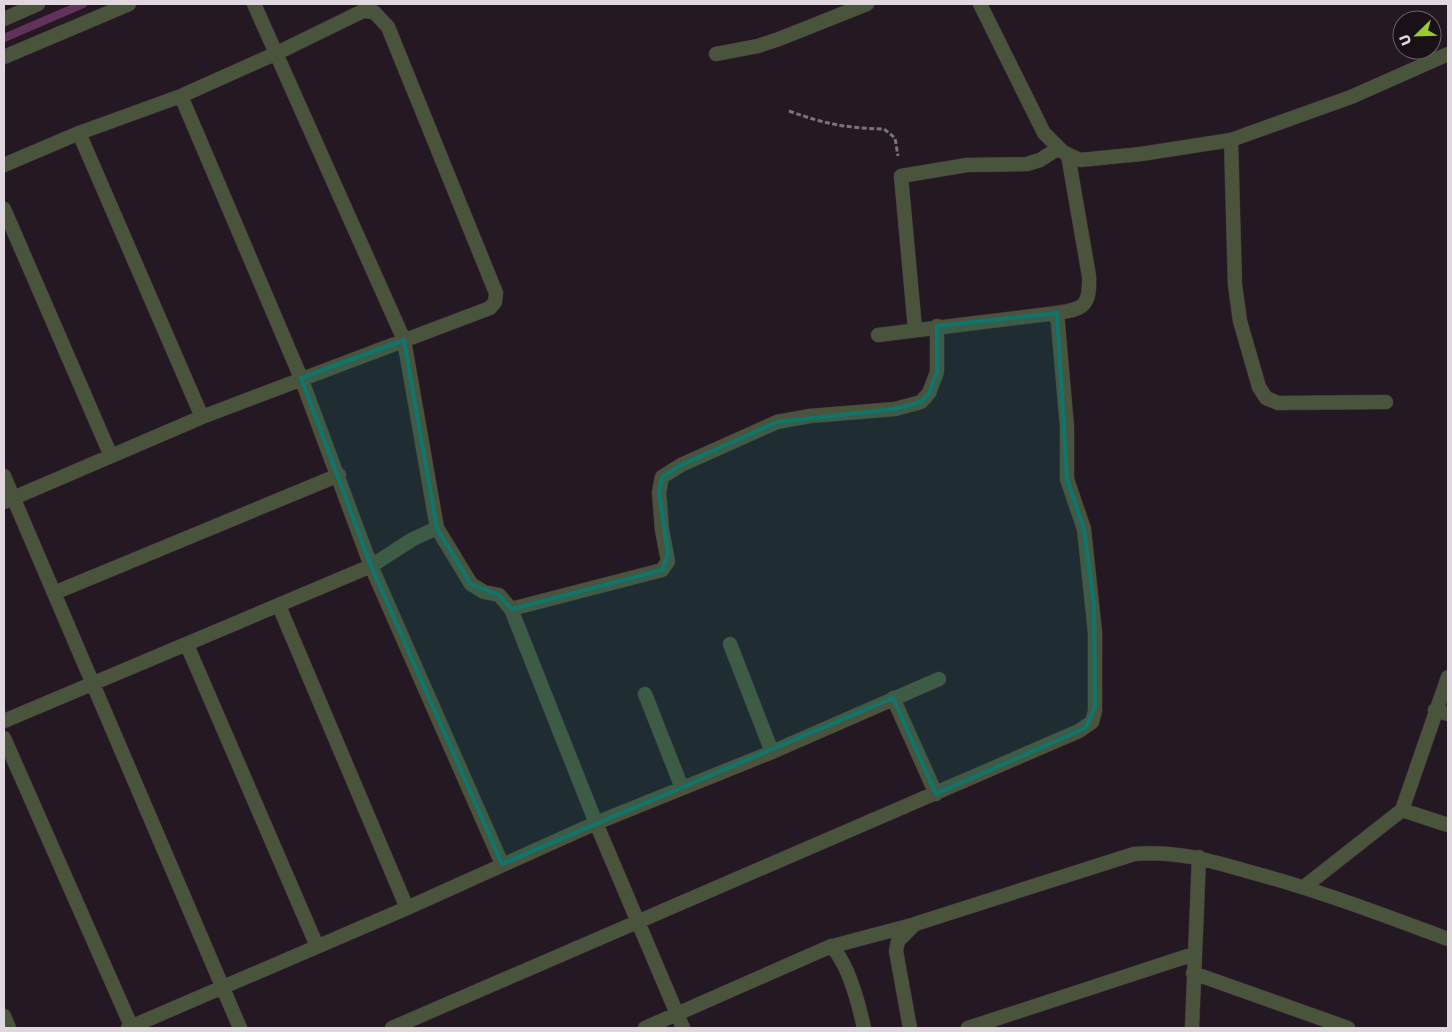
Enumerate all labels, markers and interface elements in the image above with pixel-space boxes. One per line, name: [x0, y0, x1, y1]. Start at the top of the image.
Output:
north arrow: [1392, 10, 1442, 60]
text: U: [1395, 32, 1414, 48]

